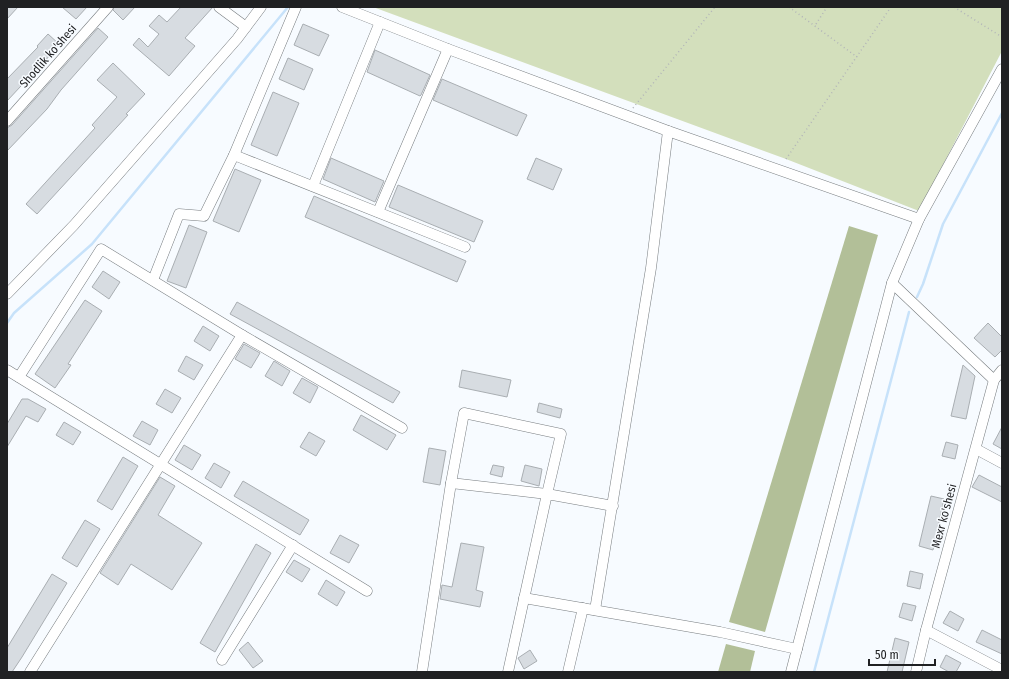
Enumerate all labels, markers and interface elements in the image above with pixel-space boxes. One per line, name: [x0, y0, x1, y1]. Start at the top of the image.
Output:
street label: Shodlik ko'shesi: [17, 22, 79, 90]
street label: Mexr ko'shesi: [929, 482, 959, 550]
scale bar: [869, 641, 935, 667]
text: 50 m: [875, 648, 899, 662]

